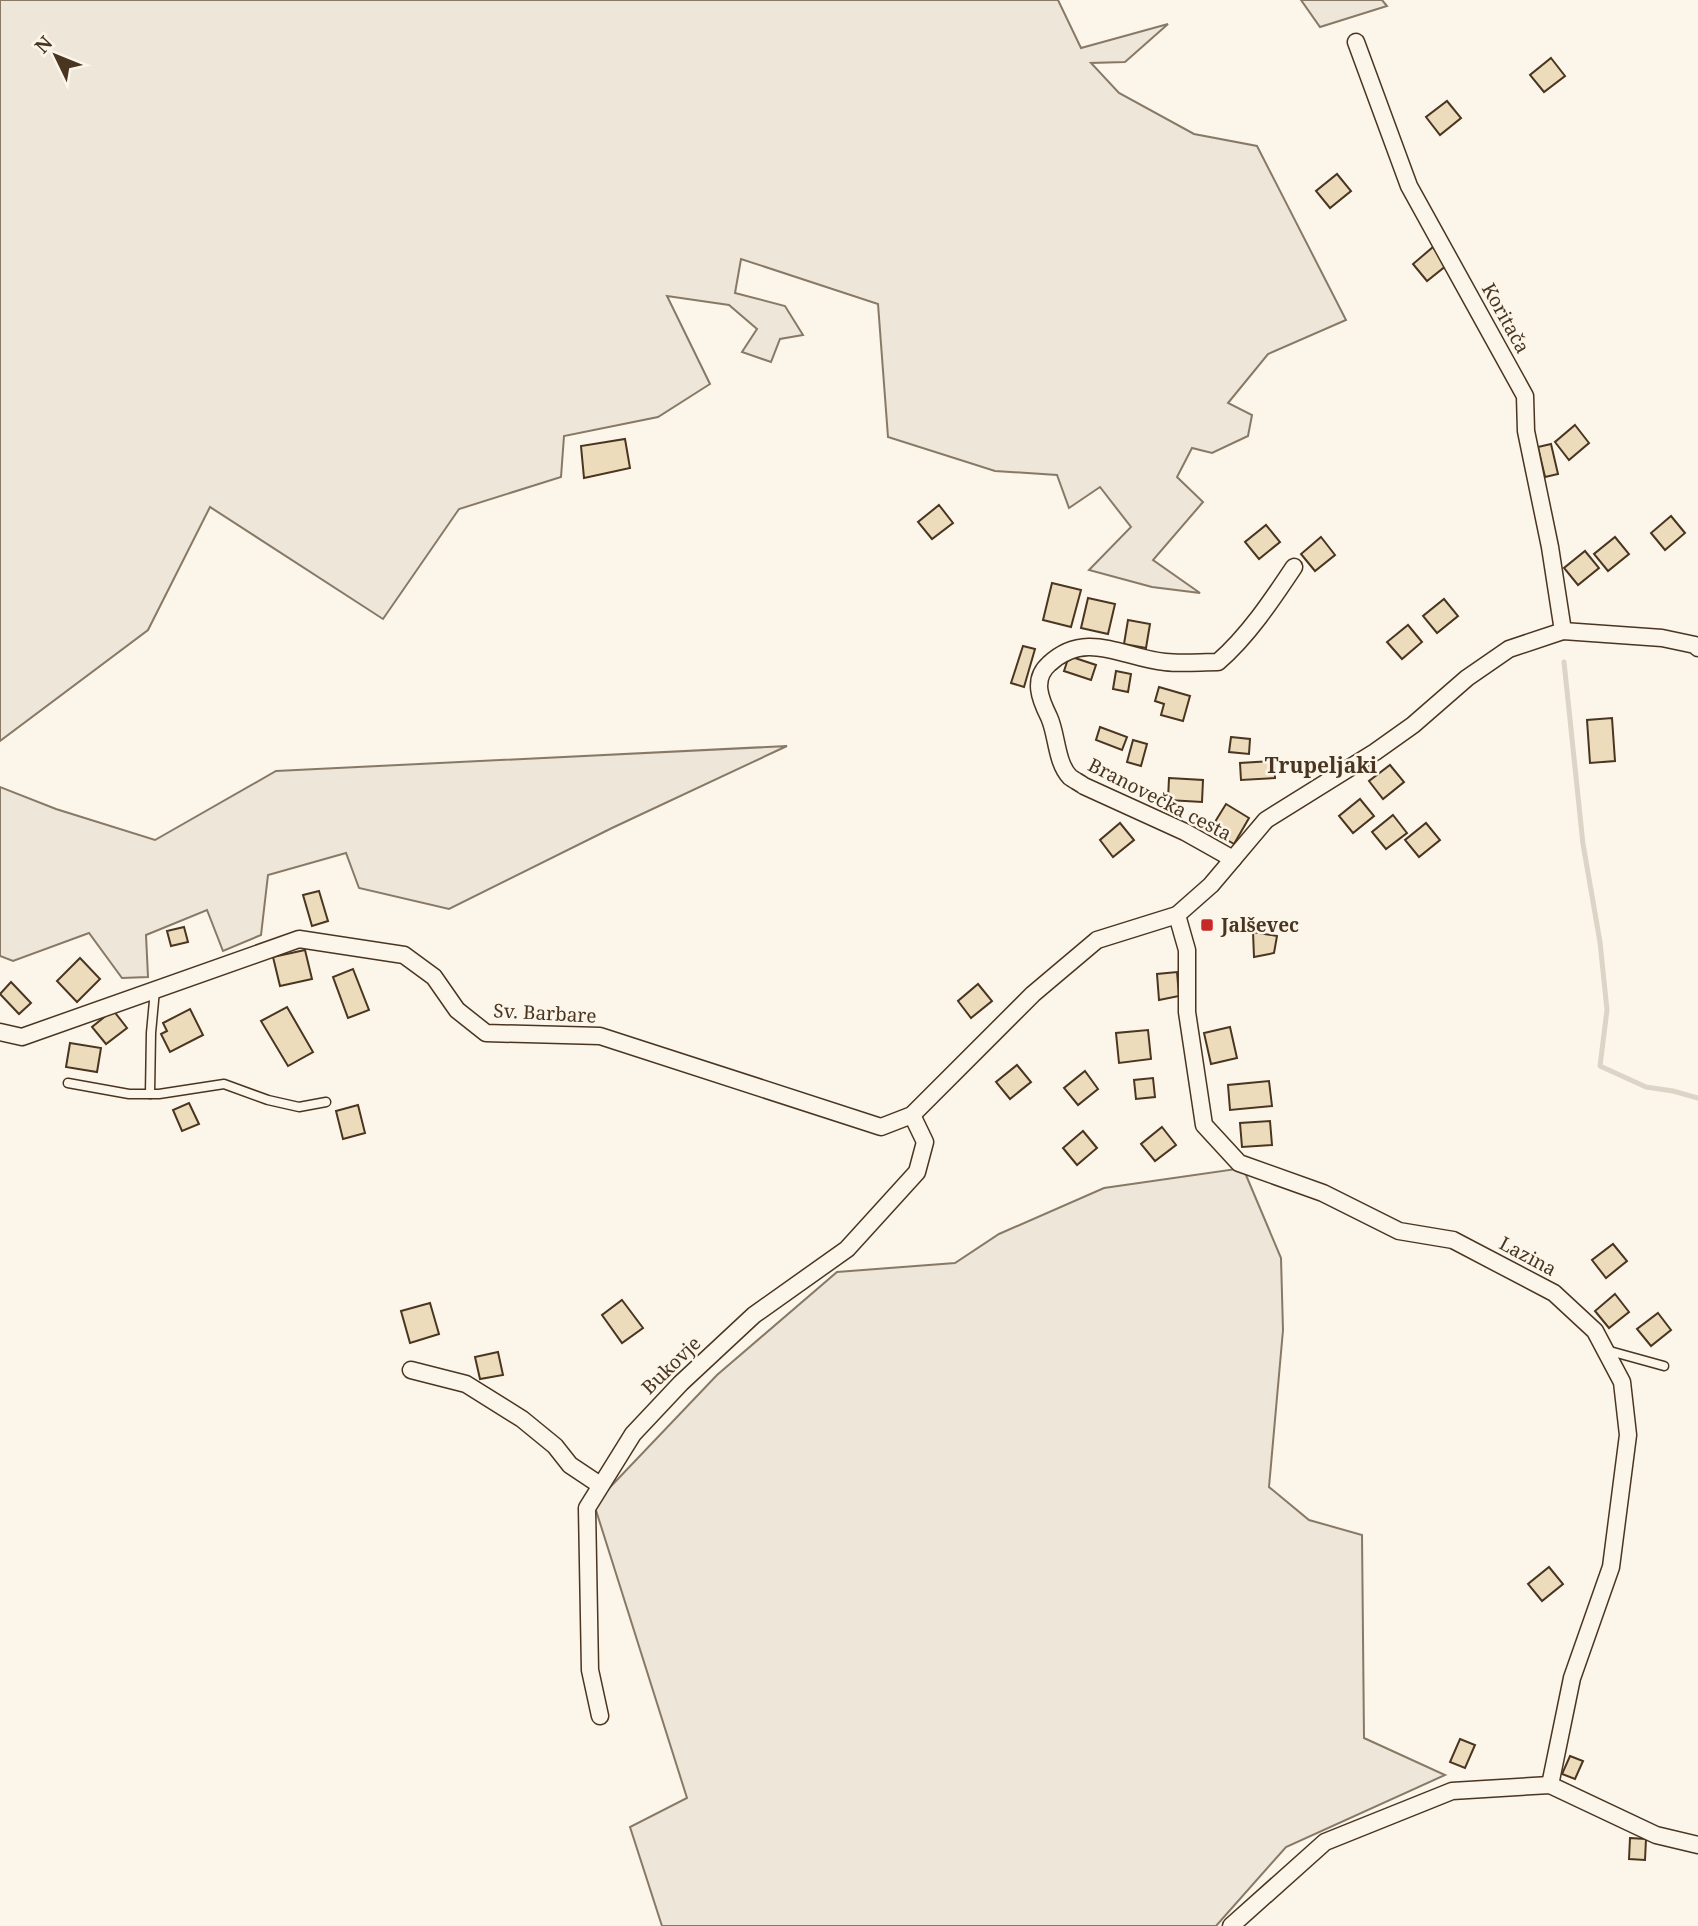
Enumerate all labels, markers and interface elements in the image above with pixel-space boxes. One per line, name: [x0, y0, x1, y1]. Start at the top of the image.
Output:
north arrow: [21, 21, 91, 91]
text: N: [29, 30, 58, 59]
street label: Koritača: [1476, 278, 1536, 358]
district label: Trupeljaki: [1265, 751, 1378, 779]
street label: Branovečka cesta: [1084, 752, 1236, 846]
place label: Jalševec: [1220, 912, 1299, 938]
marker: Jalševec: [1199, 917, 1215, 933]
street label: Sv. Barbare: [493, 997, 597, 1029]
street label: Lazina: [1495, 1230, 1561, 1282]
street label: Bukovje: [636, 1330, 706, 1400]

